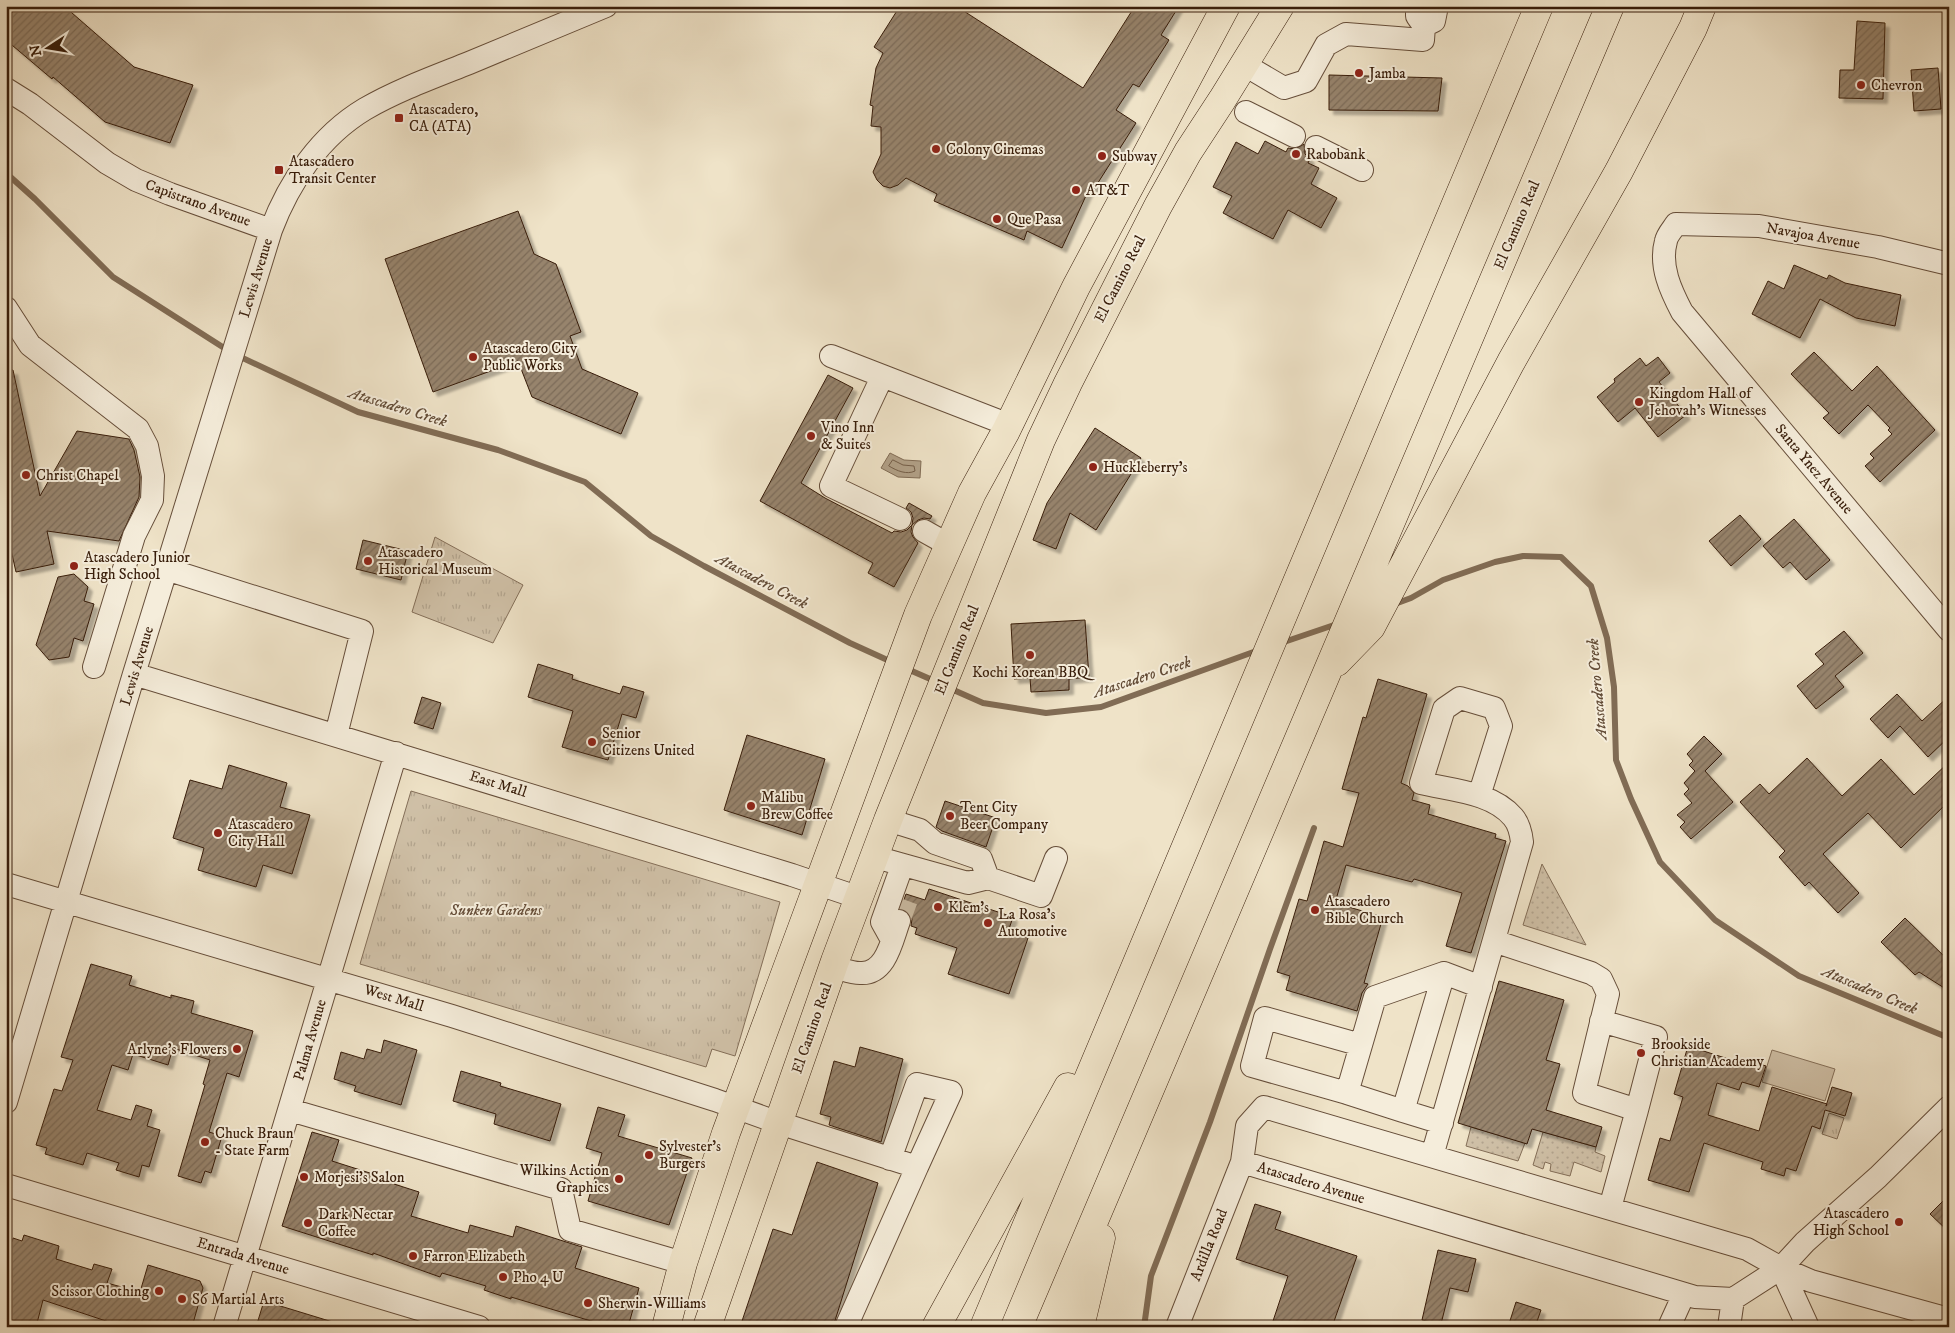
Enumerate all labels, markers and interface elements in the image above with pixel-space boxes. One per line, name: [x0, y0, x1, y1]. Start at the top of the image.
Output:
north arrow: [22, 22, 72, 72]
text: N: [26, 43, 46, 58]
place label: Jamba: [1367, 64, 1406, 83]
marker: Jamba: [1353, 67, 1365, 79]
place label: Chevron: [1871, 76, 1922, 95]
marker: Chevron: [1855, 79, 1867, 91]
place label: Atascadero, CA (ATA): [409, 100, 478, 136]
marker: Atascadero, CA (ATA): [393, 112, 405, 124]
place label: Colony Cinemas: [946, 140, 1043, 159]
marker: Colony Cinemas: [930, 143, 942, 155]
place label: Rabobank: [1306, 145, 1366, 164]
place label: Subway: [1112, 147, 1158, 166]
marker: Rabobank: [1290, 148, 1302, 160]
marker: Subway: [1096, 150, 1108, 162]
place label: Atascadero Transit Center: [289, 152, 376, 188]
marker: Atascadero Transit Center: [273, 164, 285, 176]
street label: Capistrano Avenue: [143, 175, 253, 231]
street label: El Camino Real: [1490, 177, 1545, 272]
place label: AT&T: [1086, 181, 1130, 200]
marker: AT&T: [1070, 184, 1082, 196]
place label: Que Pasa: [1007, 210, 1062, 229]
marker: Que Pasa: [991, 213, 1003, 225]
street label: Navajoa Avenue: [1765, 218, 1861, 254]
street label: El Camino Real: [1090, 232, 1150, 326]
street label: Lewis Avenue: [235, 236, 277, 320]
place label: Atascadero City Public Works: [483, 339, 578, 375]
marker: Atascadero City Public Works: [467, 351, 479, 363]
water label: Atascadero Creek: [345, 382, 450, 431]
place label: Kingdom Hall of Jehovah's Witnesses: [1647, 384, 1766, 420]
marker: Kingdom Hall of Jehovah's Witnesses: [1633, 396, 1645, 408]
place label: Vino Inn & Suites: [820, 418, 875, 454]
street label: Santa Ynez Avenue: [1771, 420, 1857, 518]
marker: Vino Inn & Suites: [805, 430, 817, 442]
place label: Huckleberry’s: [1103, 458, 1188, 477]
marker: Huckleberry’s: [1087, 461, 1099, 473]
place label: Christ Chapel: [36, 466, 119, 485]
marker: Christ Chapel: [20, 469, 32, 481]
place label: Atascadero Historical Museum: [378, 543, 492, 579]
water label: Atascadero Creek: [711, 547, 812, 614]
place label: Atascadero Junior High School: [84, 548, 190, 584]
marker: Atascadero Historical Museum: [362, 555, 374, 567]
marker: Atascadero Junior High School: [68, 560, 80, 572]
street label: El Camino Real: [930, 602, 984, 698]
street label: Lewis Avenue: [116, 624, 158, 708]
water label: Atascadero Creek: [1583, 637, 1612, 742]
marker: Kochi Korean BBQ: [1024, 649, 1036, 661]
water label: Atascadero Creek: [1089, 652, 1194, 703]
place label: Kochi Korean BBQ: [972, 663, 1095, 682]
place label: Senior Citizens United: [602, 724, 695, 760]
marker: Senior Citizens United: [586, 736, 598, 748]
street label: East Mall: [467, 766, 530, 802]
place label: Malibu Brew Coffee: [761, 788, 833, 824]
place label: Tent City Beer Company: [960, 798, 1049, 834]
marker: Malibu Brew Coffee: [745, 800, 757, 812]
marker: Tent City Beer Company: [944, 810, 956, 822]
place label: Atascadero City Hall: [228, 815, 293, 851]
marker: Atascadero City Hall: [212, 827, 224, 839]
place label: Atascadero Bible Church: [1325, 892, 1404, 928]
place label: Klem's: [948, 898, 989, 917]
park label: Sunken Gardens: [449, 901, 542, 920]
marker: Klem's: [932, 901, 944, 913]
marker: Atascadero Bible Church: [1309, 904, 1321, 916]
place label: La Rosa's Automotive: [998, 905, 1067, 941]
marker: La Rosa's Automotive: [982, 917, 994, 929]
water label: Atascadero Creek: [1818, 960, 1921, 1019]
street label: El Camino Real: [788, 979, 837, 1076]
street label: West Mall: [361, 980, 427, 1016]
street label: Palma Avenue: [289, 997, 331, 1083]
place label: Brookside Christian Academy: [1651, 1035, 1765, 1071]
place label: Arlyne's Flowers: [127, 1040, 227, 1059]
marker: Arlyne's Flowers: [231, 1043, 243, 1055]
marker: Brookside Christian Academy: [1635, 1047, 1647, 1059]
place label: Chuck Braun - State Farm: [215, 1124, 294, 1160]
marker: Chuck Braun - State Farm: [199, 1136, 211, 1148]
place label: Sylvester's Burgers: [659, 1137, 721, 1173]
marker: Sylvester's Burgers: [643, 1149, 655, 1161]
street label: Atascadero Avenue: [1255, 1158, 1367, 1208]
place label: Wilkins Action Graphics: [519, 1161, 609, 1197]
place label: Morjesi's Salon: [314, 1168, 405, 1187]
marker: Morjesi's Salon: [298, 1171, 310, 1183]
marker: Wilkins Action Graphics: [613, 1173, 625, 1185]
place label: Atascadero High School: [1813, 1204, 1889, 1240]
place label: Dark Nectar Coffee: [318, 1205, 394, 1241]
street label: Ardilla Road: [1186, 1206, 1232, 1284]
marker: Atascadero High School: [1893, 1216, 1905, 1228]
marker: Dark Nectar Coffee: [302, 1217, 314, 1229]
street label: Entrada Avenue: [195, 1233, 291, 1279]
place label: Farron Elizabeth: [423, 1247, 526, 1266]
marker: Farron Elizabeth: [407, 1250, 419, 1262]
place label: Pho 4 U: [513, 1268, 564, 1287]
marker: Pho 4 U: [497, 1271, 509, 1283]
place label: Scissor Clothing: [51, 1282, 150, 1301]
marker: Scissor Clothing: [153, 1285, 165, 1297]
place label: S6 Martial Arts: [192, 1290, 284, 1309]
marker: S6 Martial Arts: [176, 1293, 188, 1305]
place label: Sherwin-Williams: [598, 1294, 706, 1313]
marker: Sherwin-Williams: [582, 1297, 594, 1309]

